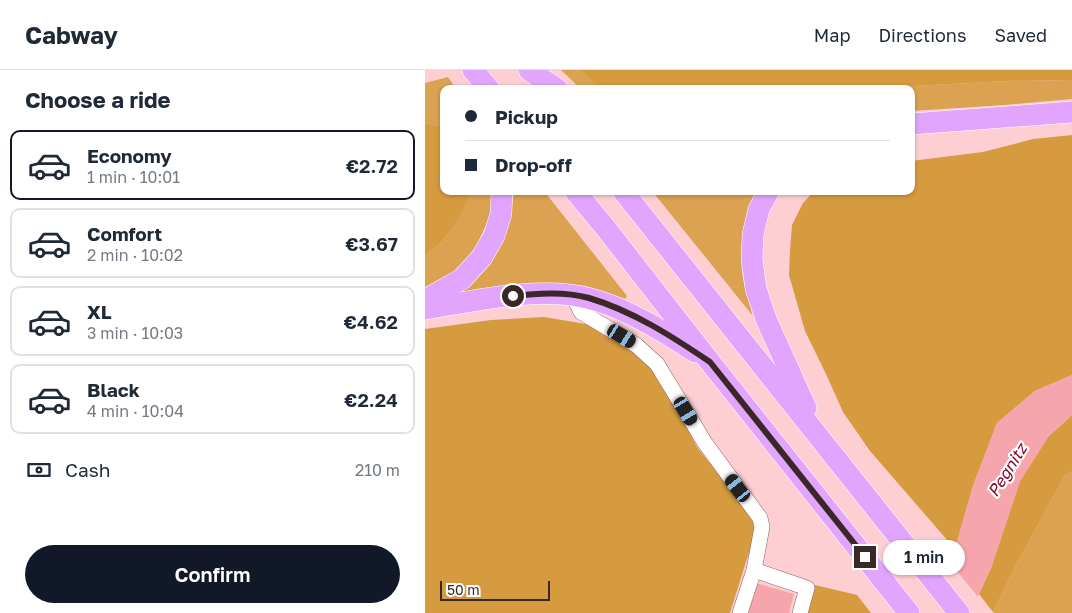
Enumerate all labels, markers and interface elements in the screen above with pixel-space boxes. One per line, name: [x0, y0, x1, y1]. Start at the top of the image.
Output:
text: Cabway: [25, 20, 118, 49]
text: Map: [814, 24, 850, 46]
text: Directions: [878, 24, 966, 46]
text: Saved: [994, 24, 1047, 46]
text: Choose a ride: [25, 86, 171, 113]
text: Pickup: [495, 105, 558, 128]
icon: car: [27, 143, 72, 188]
text: Economy: [87, 144, 172, 167]
text: Drop-off: [495, 153, 572, 176]
text: €2.72: [346, 154, 398, 177]
text: 1 min · 10:01: [87, 167, 180, 187]
icon: car: [27, 221, 72, 266]
text: Comfort: [87, 222, 162, 245]
text: €3.67: [345, 232, 398, 255]
text: 2 min · 10:02: [87, 245, 183, 265]
route start: [502, 285, 524, 307]
icon: car: [27, 299, 72, 344]
text: XL: [87, 300, 112, 323]
text: €4.62: [344, 310, 398, 333]
car: [605, 322, 638, 350]
text: 3 min · 10:03: [87, 323, 183, 343]
icon: car: [27, 377, 72, 422]
text: Black: [87, 378, 140, 401]
text: €2.24: [344, 388, 398, 411]
car: [671, 394, 700, 428]
text: 4 min · 10:04: [87, 401, 184, 421]
water label: Pegnitz: [983, 438, 1032, 500]
icon: cash: [25, 456, 53, 484]
text: Cash: [65, 458, 110, 481]
text: 210 m: [355, 460, 400, 480]
car: [722, 472, 753, 504]
callout: 1 min: [883, 540, 965, 574]
button: Confirm: [25, 545, 400, 603]
route end: [854, 546, 876, 568]
text: 1 min: [904, 547, 944, 567]
scale bar: [440, 578, 550, 601]
text: 50 m: [447, 581, 480, 598]

